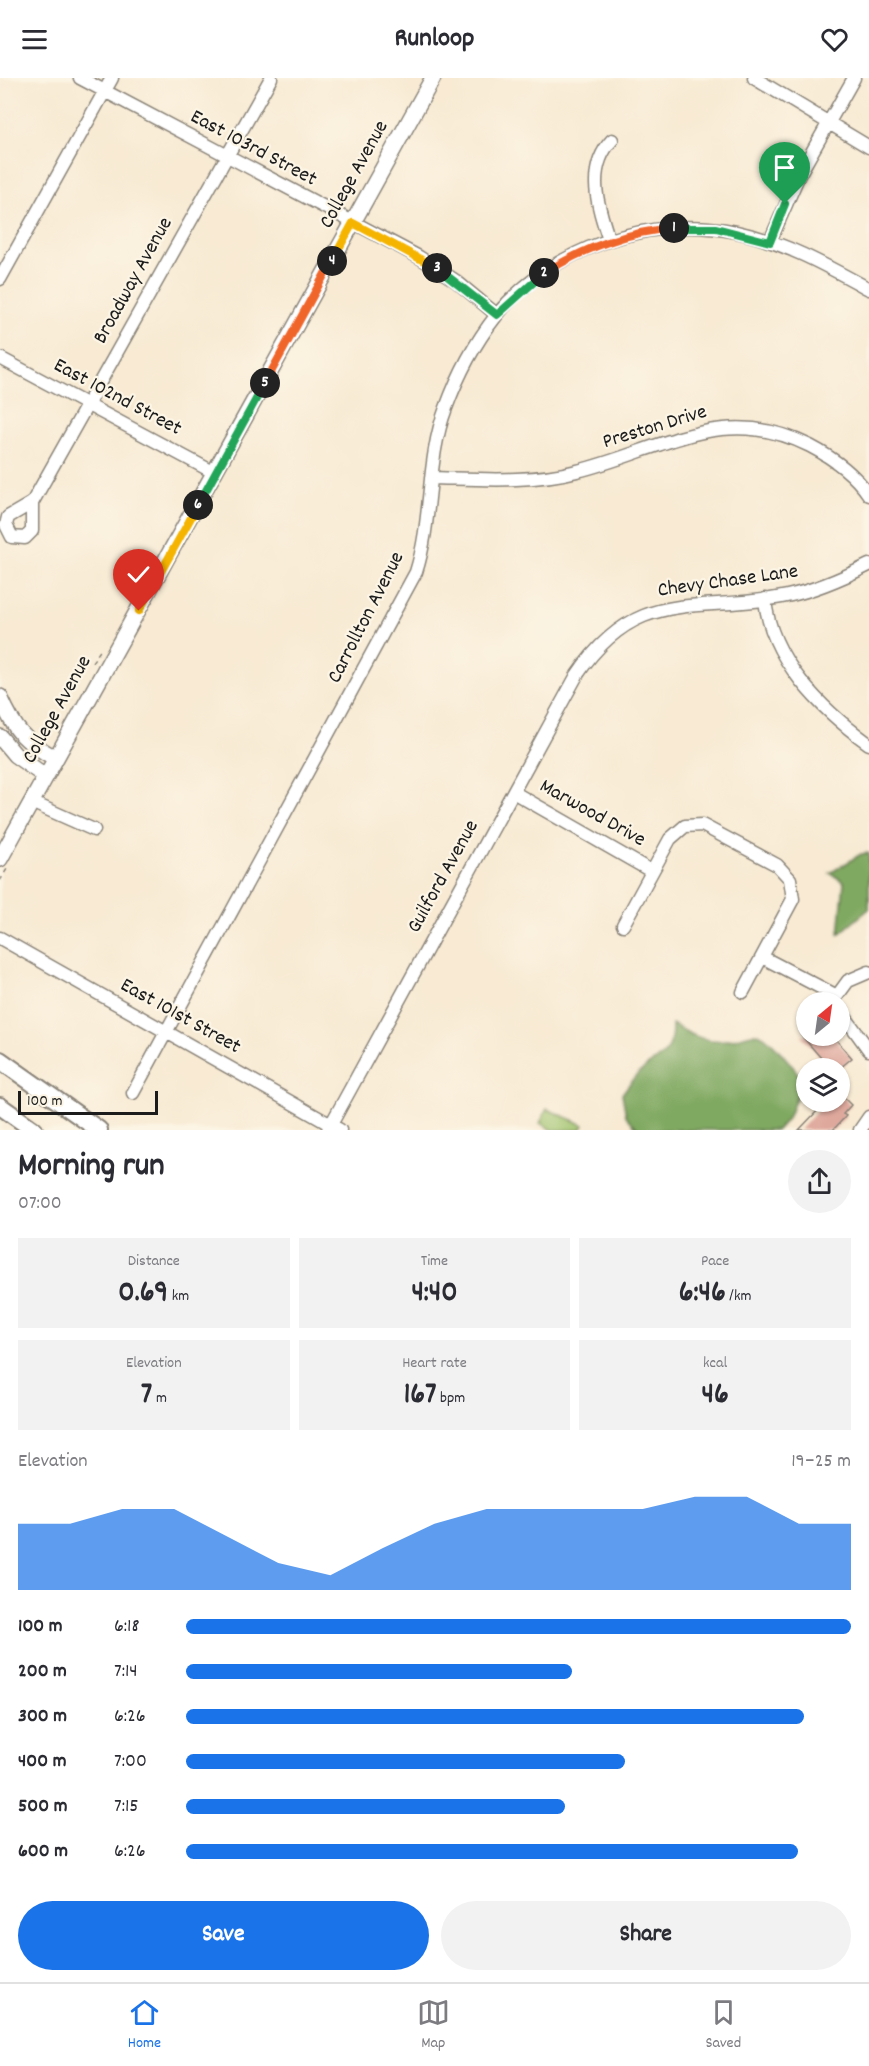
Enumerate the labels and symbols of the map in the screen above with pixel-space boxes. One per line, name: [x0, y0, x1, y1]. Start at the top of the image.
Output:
street label: East 103rd Street: [184, 103, 322, 195]
street label: College Avenue: [313, 115, 397, 235]
pin: [759, 142, 810, 204]
street label: Broadway Avenue: [87, 212, 181, 350]
pin: 1: [659, 213, 689, 243]
pin: 4: [317, 246, 347, 276]
pin: 3: [422, 253, 452, 283]
pin: 2: [529, 258, 559, 288]
street label: East 102nd Street: [48, 352, 187, 445]
pin: 5: [250, 368, 280, 398]
street label: Preston Drive: [599, 398, 711, 458]
pin: 6: [183, 490, 213, 520]
street label: Carrollton Avenue: [321, 547, 413, 689]
pin: [113, 549, 164, 611]
street label: Chevy Chase Lane: [656, 557, 800, 607]
street label: College Avenue: [16, 650, 100, 770]
street label: Marwood Drive: [533, 772, 651, 856]
street label: Guilford Avenue: [401, 815, 487, 939]
street label: East 101st Street: [114, 971, 246, 1063]
north arrow: [796, 992, 850, 1046]
scale bar: [18, 1088, 158, 1116]

